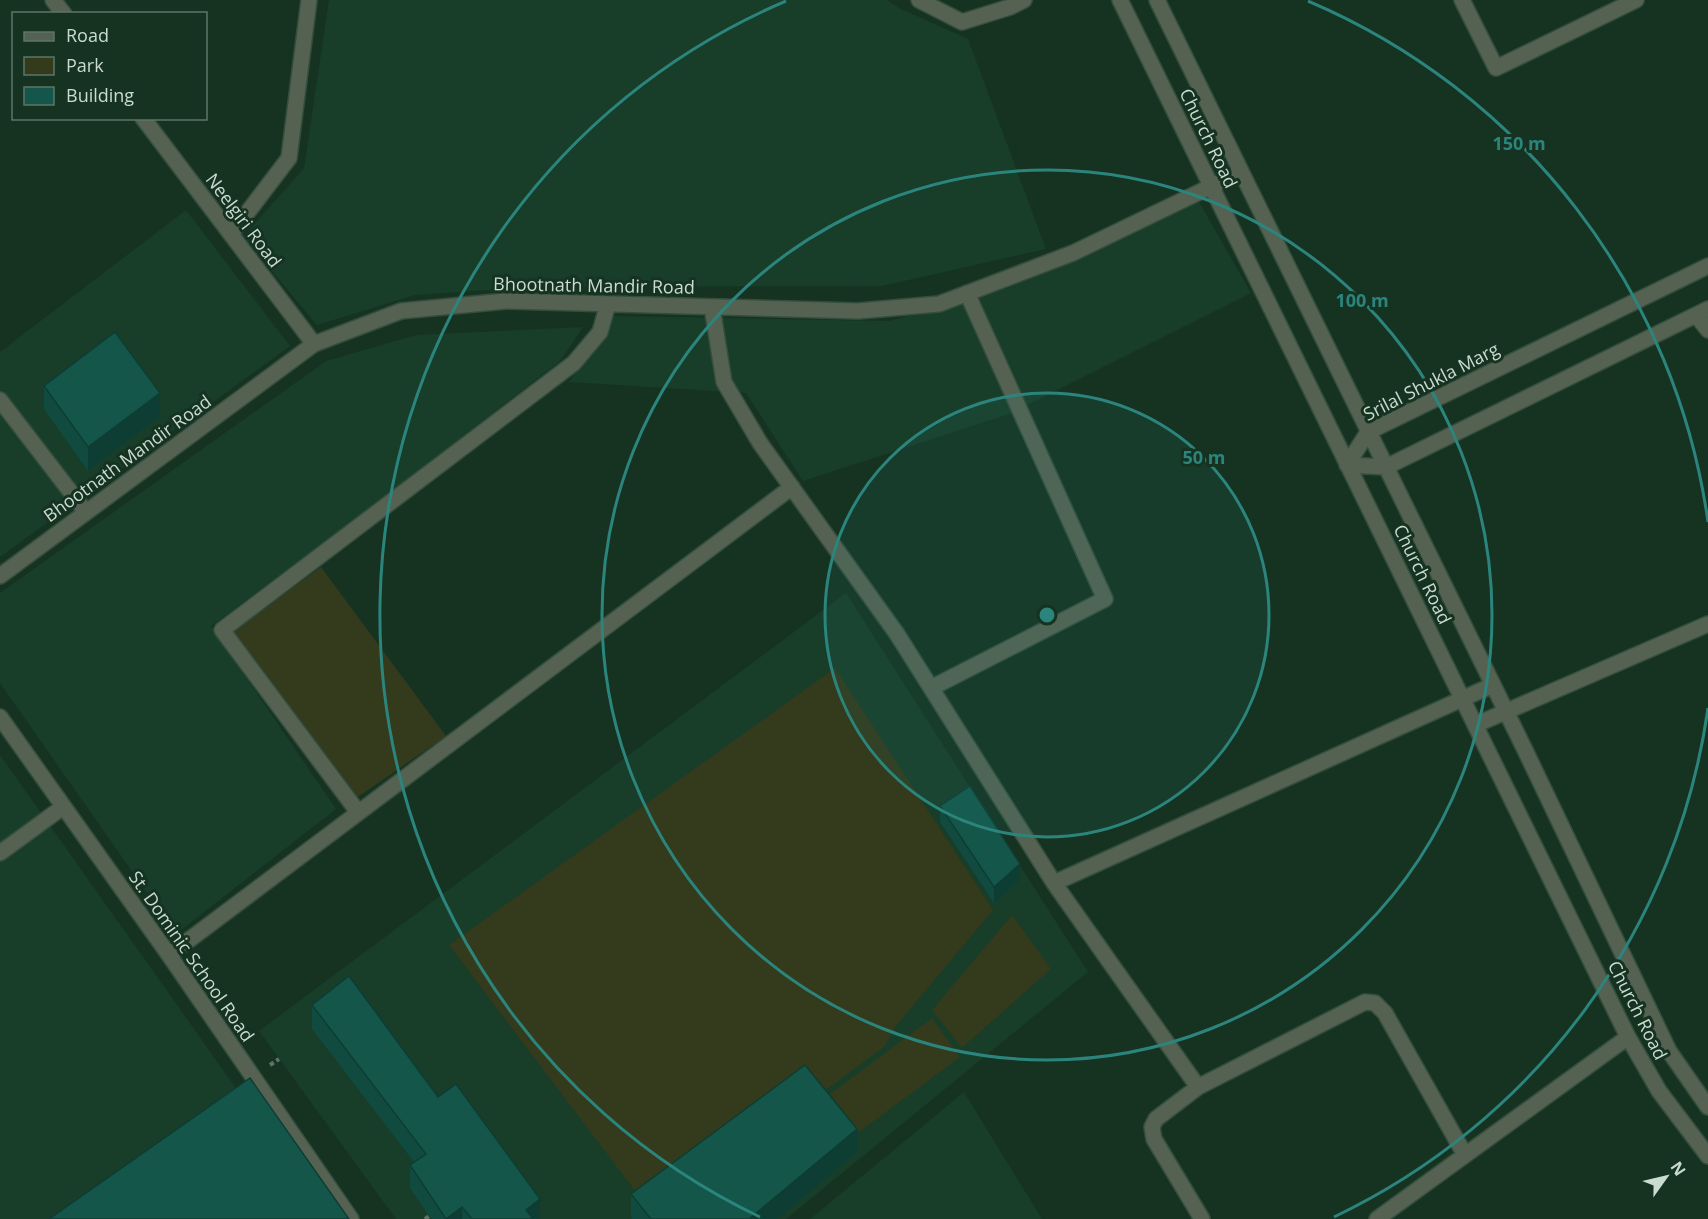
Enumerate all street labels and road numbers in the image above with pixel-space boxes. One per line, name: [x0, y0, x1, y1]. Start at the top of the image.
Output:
street label: Church Road: [1175, 84, 1243, 192]
street label: Neelgiri Road: [201, 168, 287, 272]
street label: Bhootnath Mandir Road: [493, 271, 695, 299]
street label: Srilal Shukla Marg: [1359, 336, 1503, 426]
street label: Bhootnath Mandir Road: [38, 389, 216, 527]
street label: Church Road: [1389, 520, 1457, 628]
street label: St. Dominic School Road: [124, 866, 260, 1046]
street label: Church Road: [1603, 956, 1673, 1064]

